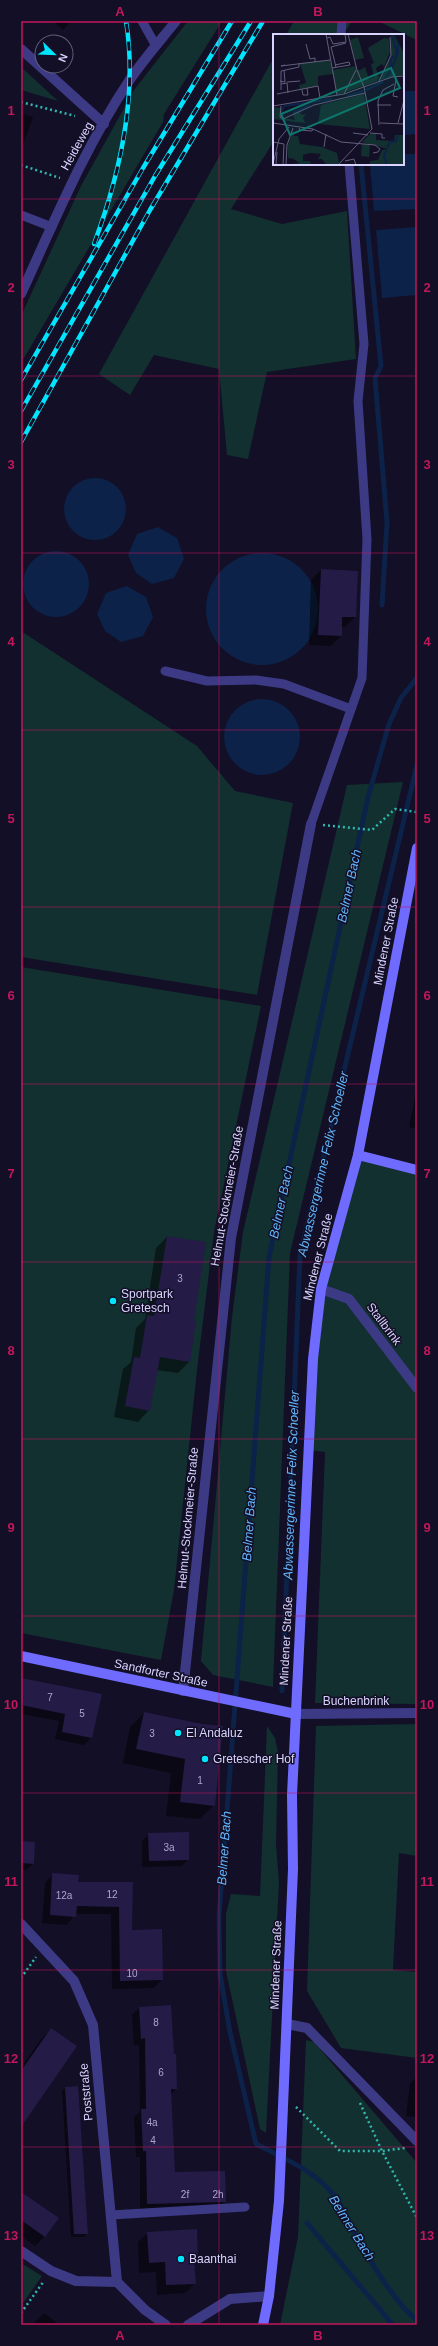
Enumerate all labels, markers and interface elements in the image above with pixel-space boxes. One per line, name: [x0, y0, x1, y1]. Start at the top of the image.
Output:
text: A: [115, 4, 125, 19]
text: B: [313, 4, 323, 19]
north arrow: [34, 34, 74, 74]
inset map: [273, 34, 404, 165]
text: N: [56, 52, 70, 64]
text: 1: [7, 103, 15, 118]
text: 1: [423, 103, 431, 118]
street label: Heideweg: [58, 119, 96, 173]
text: 2: [7, 280, 15, 295]
text: 2: [423, 280, 431, 295]
text: 3: [7, 457, 15, 472]
text: 3: [423, 457, 431, 472]
text: 4: [7, 634, 15, 649]
text: 4: [423, 634, 431, 649]
text: 5: [7, 811, 15, 826]
text: 5: [423, 811, 431, 826]
water label: Belmer Bach: [334, 848, 364, 924]
street label: Mindener Straße: [371, 895, 401, 986]
text: 6: [7, 988, 15, 1003]
text: 6: [423, 988, 431, 1003]
water label: Abwassergerinne Felix Schoeller: [294, 1069, 352, 1259]
street label: Helmut-Stockmeier-Straße: [208, 1125, 246, 1267]
water label: Belmer Bach: [266, 1164, 296, 1240]
text: 7: [7, 1166, 15, 1181]
text: 7: [423, 1166, 431, 1181]
street label: Mindener Straße: [300, 1212, 336, 1302]
house number: 3: [177, 1273, 183, 1284]
place label: Sportpark Gretesch: [121, 1287, 174, 1315]
marker: Sportpark Gretesch: [108, 1296, 118, 1306]
street label: Stallbrink: [364, 1300, 405, 1349]
text: 8: [7, 1343, 15, 1358]
text: 8: [423, 1343, 431, 1358]
water label: Abwassergerinne Felix Schoeller: [280, 1389, 302, 1581]
street label: Helmut-Stockmeier-Straße: [175, 1446, 201, 1589]
water label: Belmer Bach: [239, 1486, 259, 1562]
text: 9: [7, 1520, 15, 1535]
text: 9: [423, 1520, 431, 1535]
street label: Mindener Straße: [277, 1596, 295, 1686]
street label: Sandforter Straße: [113, 1656, 209, 1690]
house number: 7: [47, 1692, 53, 1703]
street label: Buchenbrink: [323, 1694, 390, 1708]
text: 10: [4, 1697, 18, 1712]
text: 10: [420, 1697, 434, 1712]
house number: 5: [79, 1708, 85, 1719]
place label: El Andaluz: [186, 1726, 243, 1740]
house number: 3: [149, 1728, 155, 1739]
marker: El Andaluz: [173, 1728, 183, 1738]
place label: Gretescher Hof: [213, 1752, 295, 1766]
marker: Gretescher Hof: [200, 1754, 210, 1764]
house number: 1: [197, 1775, 203, 1786]
water label: Belmer Bach: [214, 1810, 234, 1886]
house number: 3a: [163, 1842, 175, 1853]
text: 11: [4, 1874, 18, 1889]
text: 11: [420, 1874, 434, 1889]
house number: 12: [106, 1889, 118, 1900]
house number: 12a: [56, 1890, 73, 1901]
street label: Mindener Straße: [267, 1920, 285, 2010]
house number: 10: [126, 1968, 138, 1979]
house number: 8: [153, 2017, 159, 2028]
text: 12: [4, 2051, 18, 2066]
text: 12: [420, 2051, 434, 2066]
street label: Poststraße: [76, 2062, 96, 2122]
house number: 6: [158, 2067, 164, 2078]
house number: 4a: [146, 2117, 158, 2128]
house number: 4: [150, 2135, 156, 2146]
house number: 2f: [181, 2189, 189, 2200]
house number: 2h: [212, 2189, 224, 2200]
water label: Belmer Bach: [326, 2192, 378, 2264]
text: 13: [4, 2228, 18, 2243]
text: 13: [420, 2228, 434, 2243]
place label: Baanthai: [189, 2252, 236, 2266]
marker: Baanthai: [176, 2254, 186, 2264]
text: A: [115, 2328, 125, 2343]
text: B: [313, 2328, 323, 2343]

